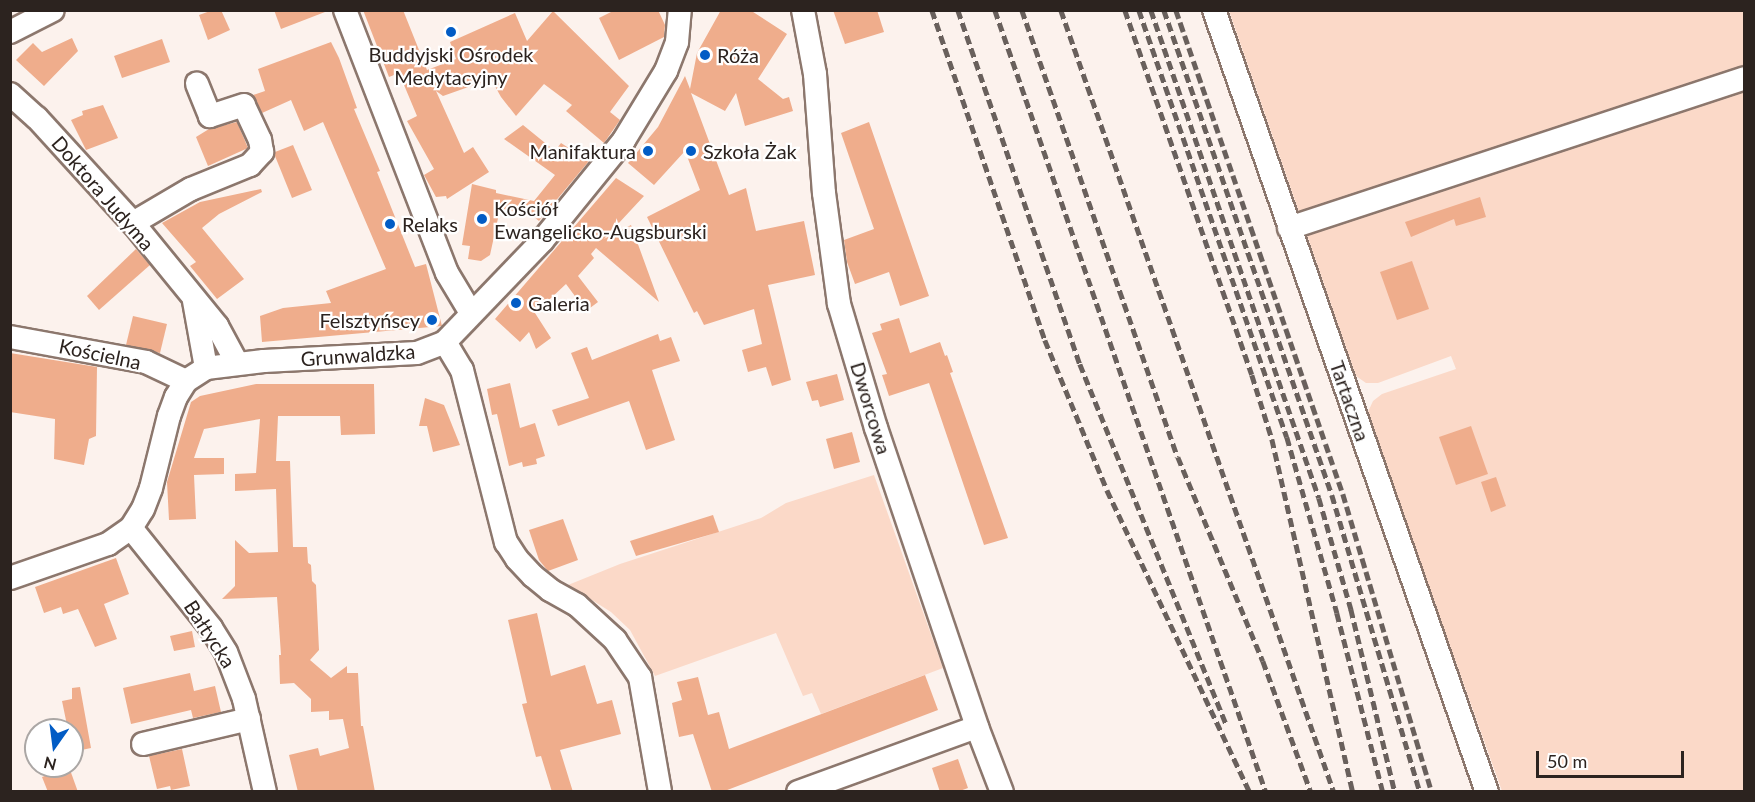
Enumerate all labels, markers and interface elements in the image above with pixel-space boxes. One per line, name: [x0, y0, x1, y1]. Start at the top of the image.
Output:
marker: Buddyjski Ośrodek Medytacyjny: [444, 25, 458, 39]
place label: Buddyjski Ośrodek Medytacyjny: [369, 42, 533, 89]
place label: Róża: [717, 43, 759, 67]
marker: Róża: [698, 48, 712, 62]
street label: Doktora Judyma: [47, 131, 159, 255]
place label: Manifaktura: [529, 139, 636, 163]
place label: Szkoła Żak: [703, 139, 797, 163]
marker: Manifaktura: [641, 144, 655, 158]
marker: Szkoła Żak: [684, 144, 698, 158]
place label: Kościół Ewangelicko-Augsburski: [494, 196, 707, 243]
place label: Relaks: [402, 212, 458, 236]
marker: Kościół Ewangelicko-Augsburski: [475, 212, 489, 226]
marker: Relaks: [383, 217, 397, 231]
place label: Galeria: [528, 291, 590, 315]
marker: Galeria: [509, 296, 523, 310]
place label: Felsztyńscy: [319, 308, 420, 332]
marker: Felsztyńscy: [425, 313, 439, 327]
street label: Kościelna: [57, 334, 143, 374]
street label: Grunwaldzka: [300, 339, 416, 371]
street label: Tartaczna: [1325, 358, 1375, 444]
street label: Dworcowa: [846, 359, 896, 457]
street label: Bałtycka: [179, 596, 241, 672]
north arrow: [24, 718, 84, 778]
scale bar: [1539, 739, 1688, 777]
text: 50 m: [1547, 750, 1587, 772]
text: N: [42, 753, 58, 775]

